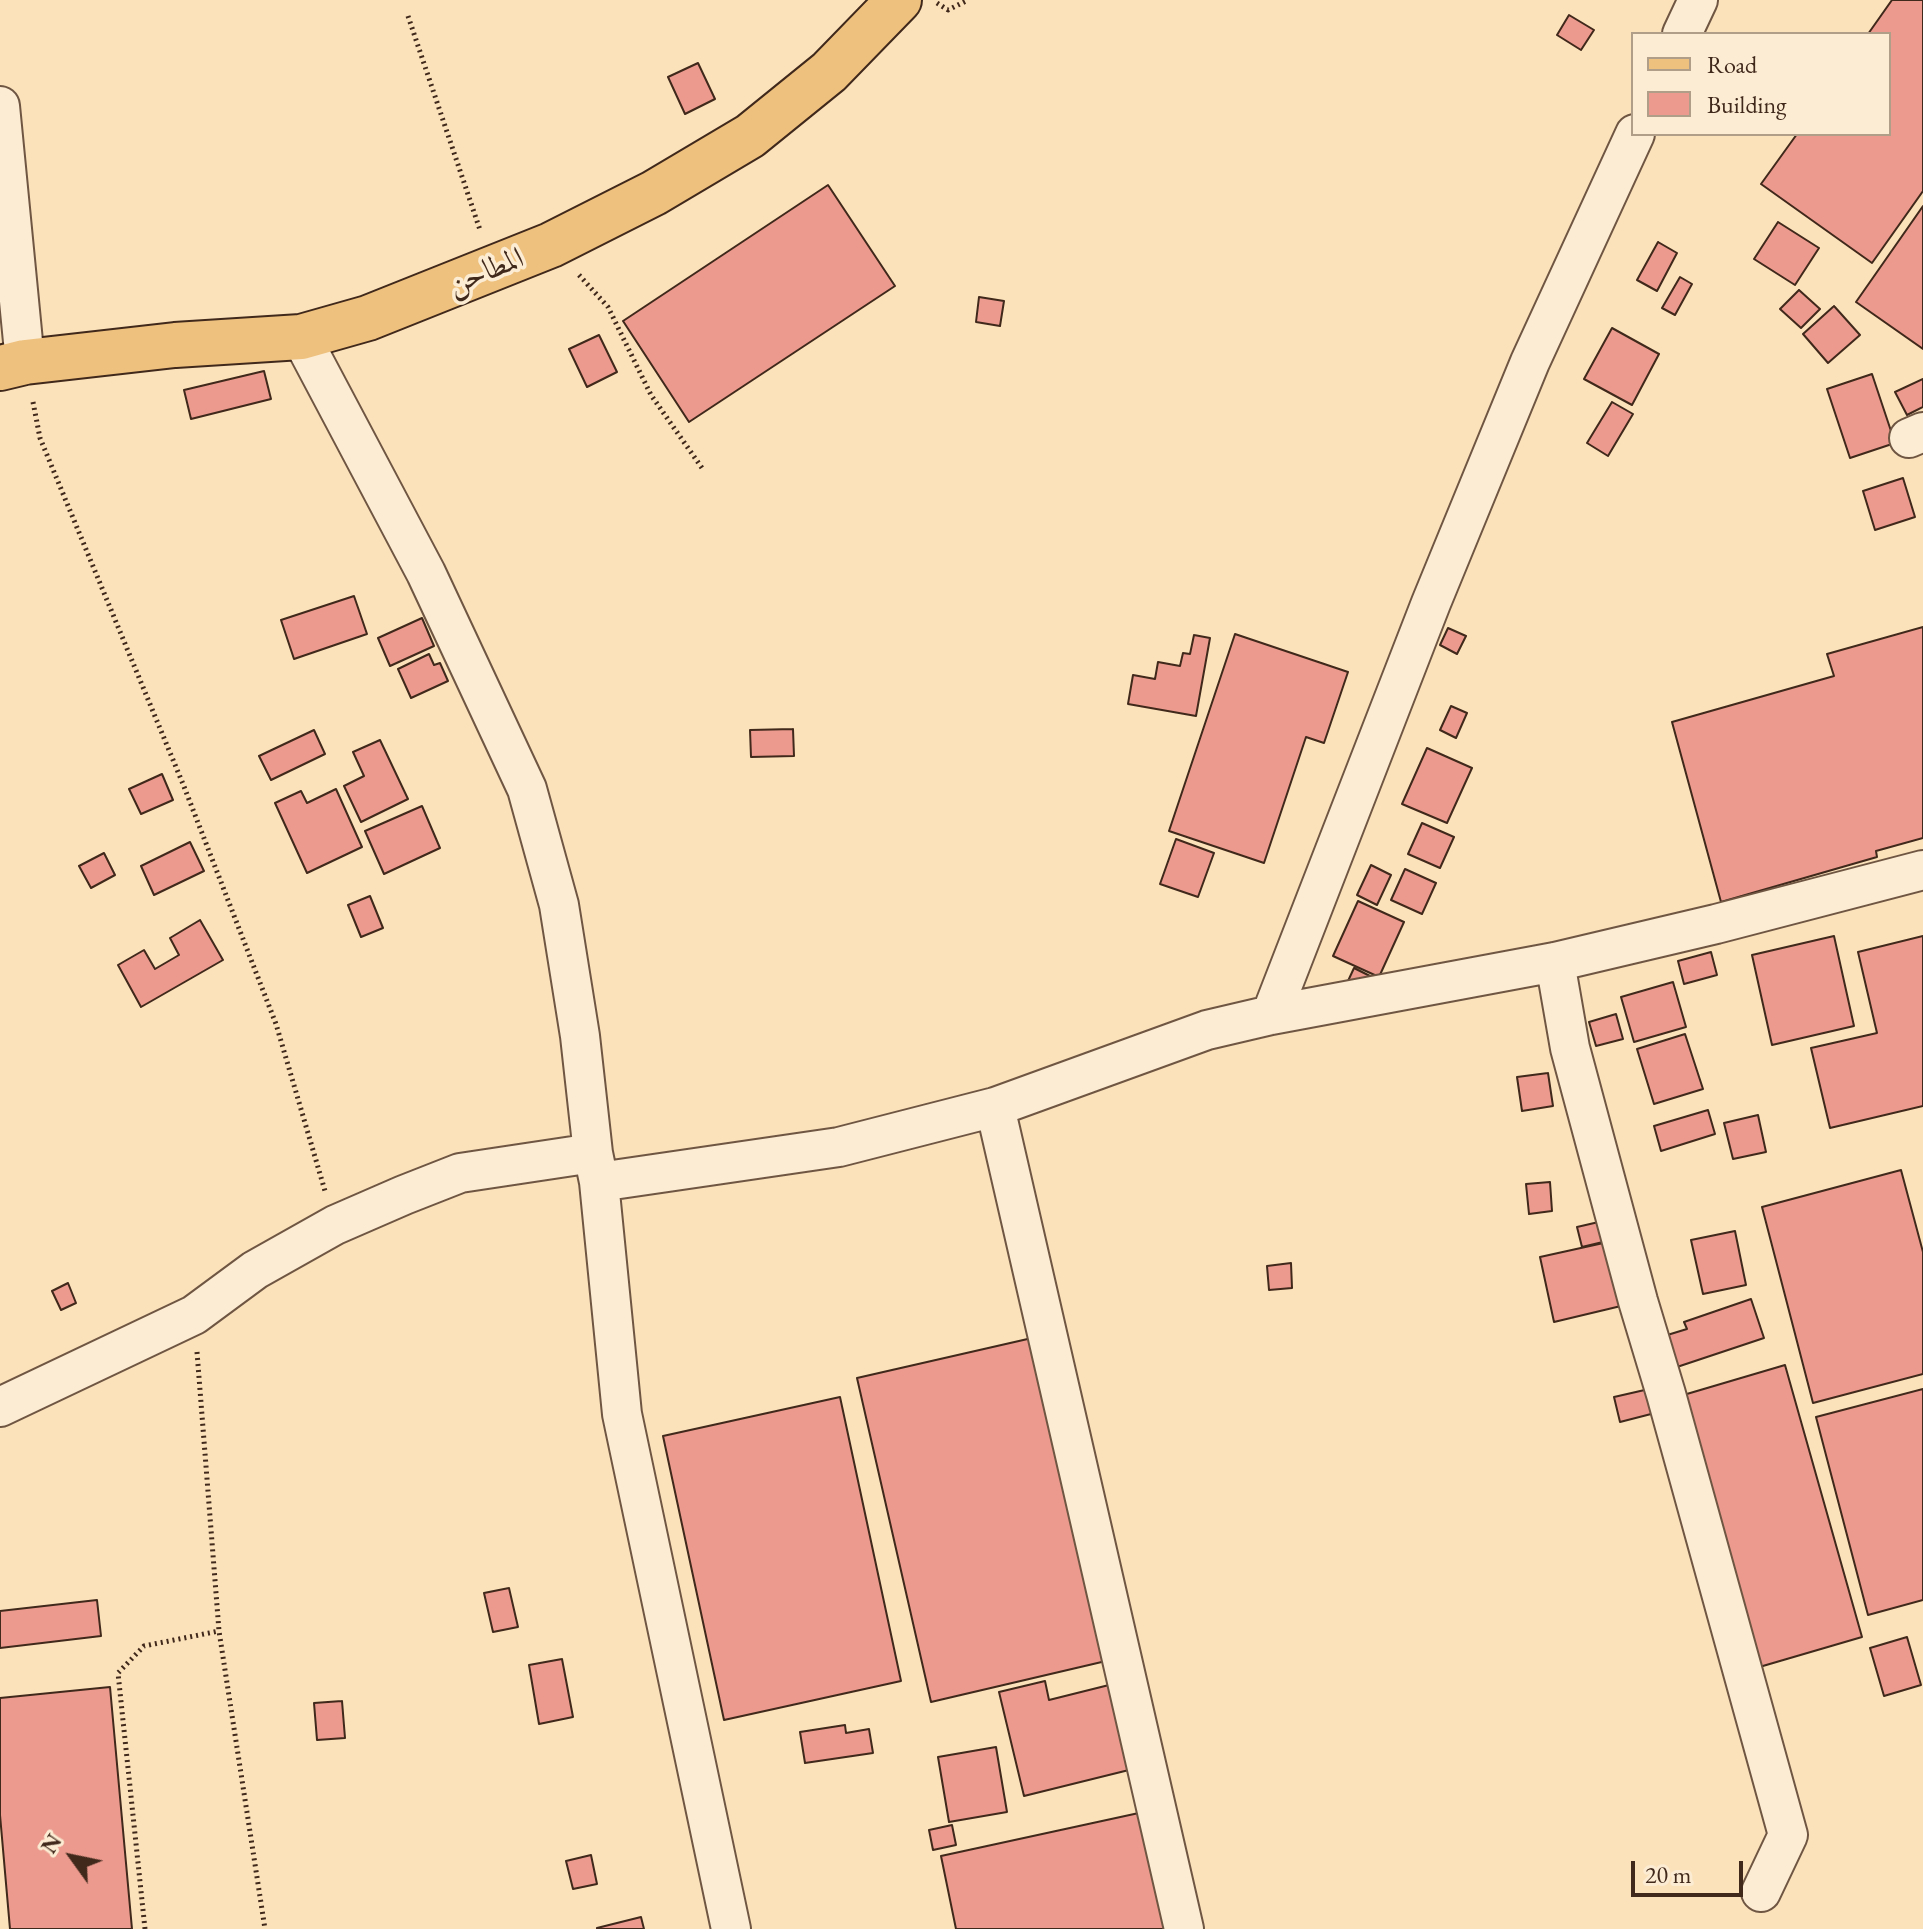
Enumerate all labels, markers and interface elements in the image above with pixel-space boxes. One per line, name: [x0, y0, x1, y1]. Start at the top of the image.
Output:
legend: [1631, 32, 1891, 136]
text: Road: [1707, 49, 1757, 80]
text: Building: [1707, 89, 1787, 120]
street label: المطاحن: [443, 241, 529, 303]
north arrow: [32, 1817, 112, 1897]
text: N: [34, 1828, 68, 1859]
scale bar: [1635, 1845, 1747, 1895]
text: 20 m: [1645, 1859, 1692, 1890]

